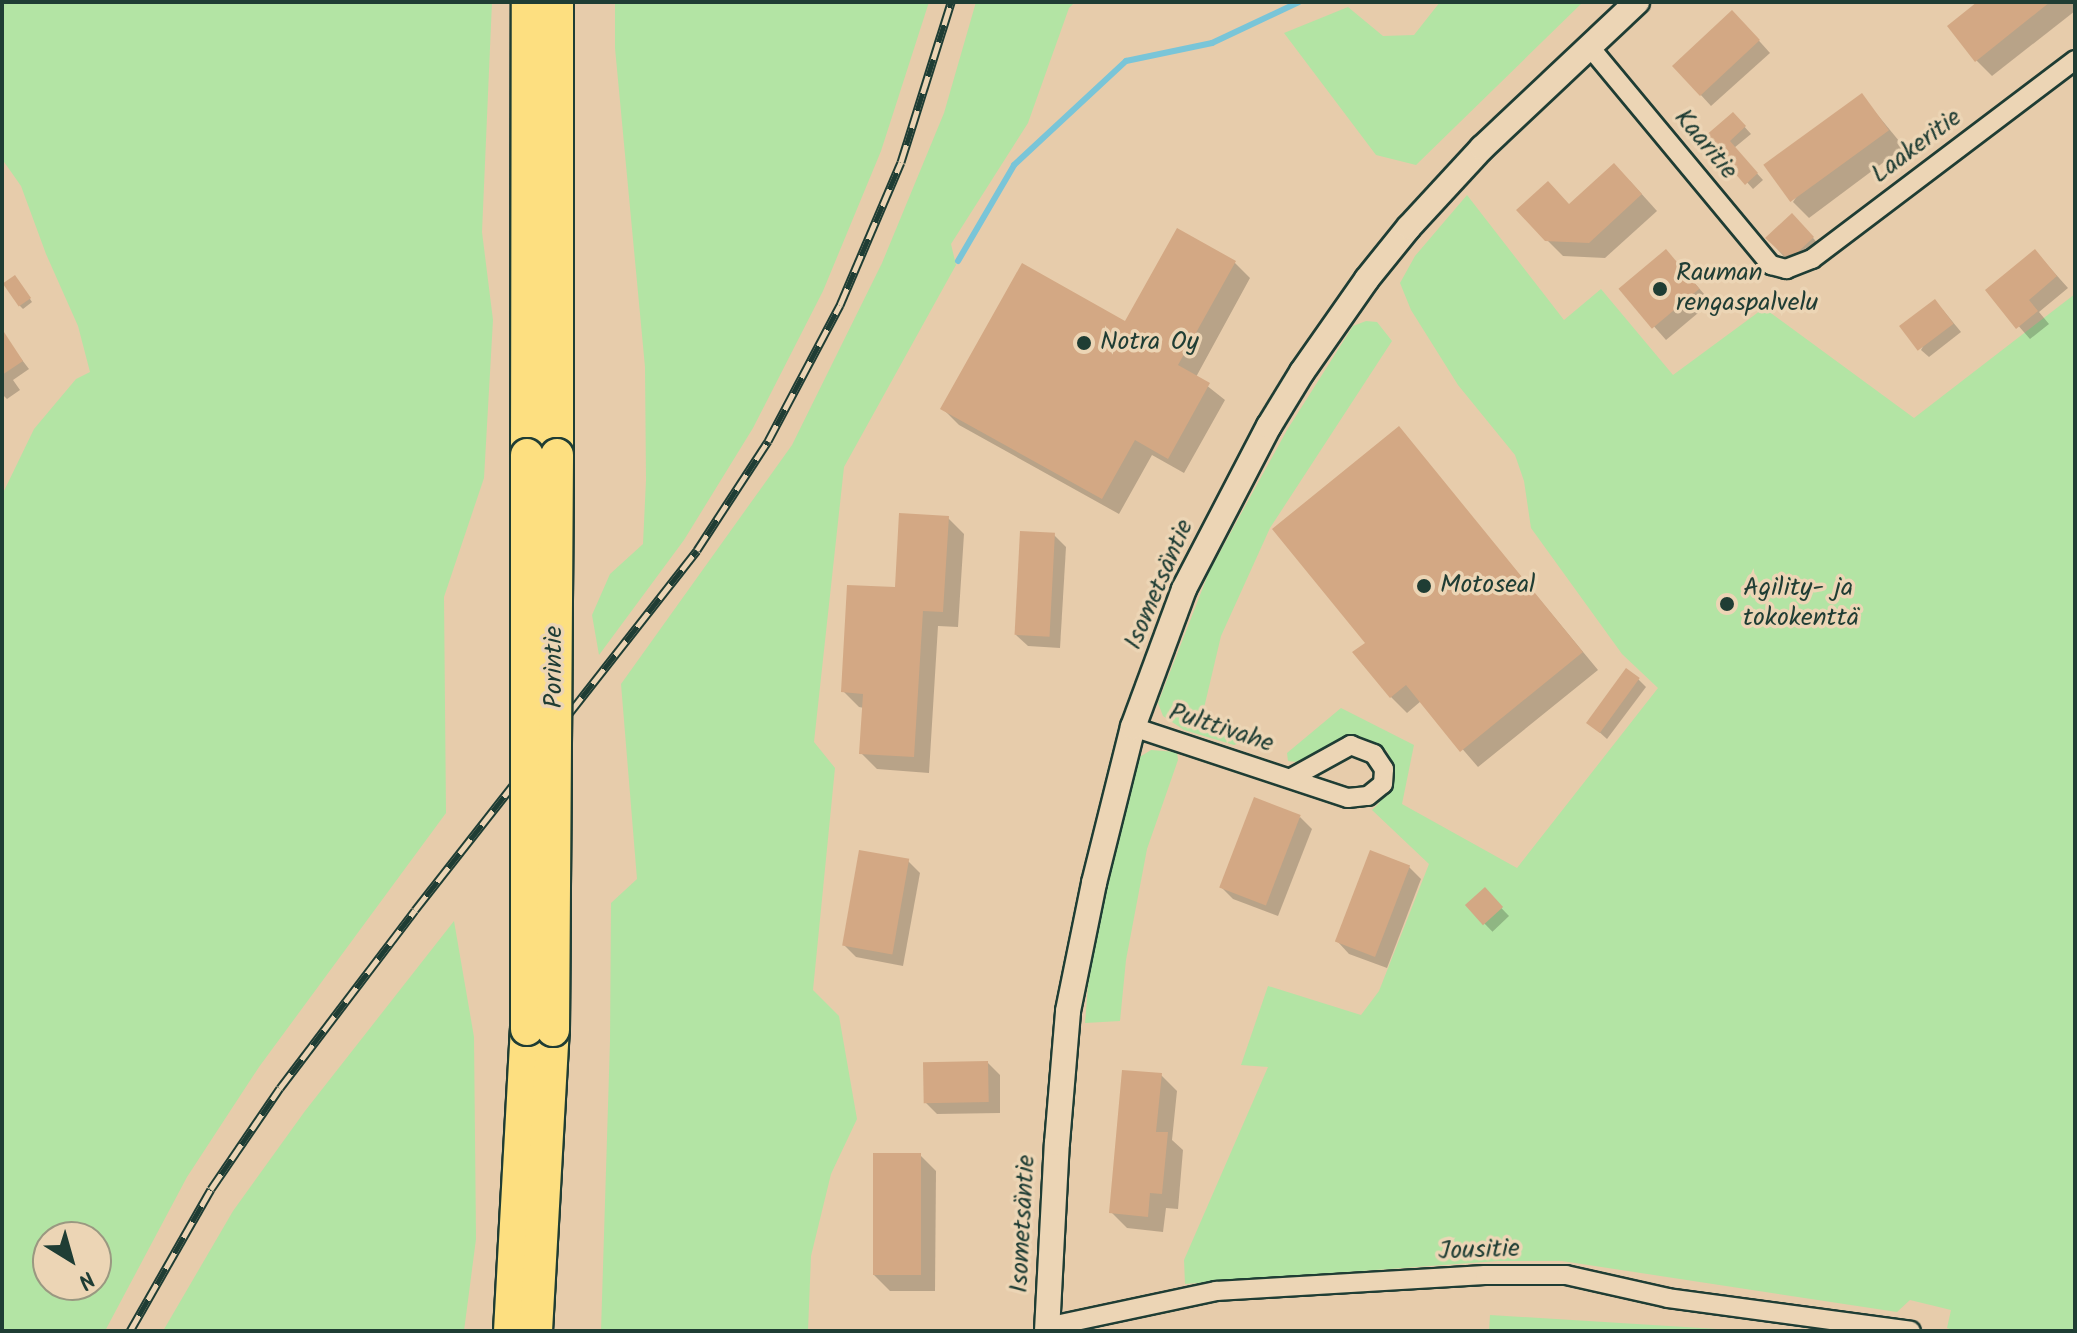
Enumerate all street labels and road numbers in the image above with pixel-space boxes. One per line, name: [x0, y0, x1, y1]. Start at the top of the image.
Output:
street label: Kaaritie: [1667, 103, 1743, 187]
street label: Laakeritie: [1866, 103, 1968, 191]
street label: Isometsäntie: [1119, 515, 1201, 655]
street label: Porintie: [539, 626, 571, 708]
street label: Pulttivahe: [1165, 697, 1277, 761]
street label: Isometsäntie: [1005, 1154, 1043, 1294]
street label: Jousitie: [1438, 1234, 1520, 1268]

